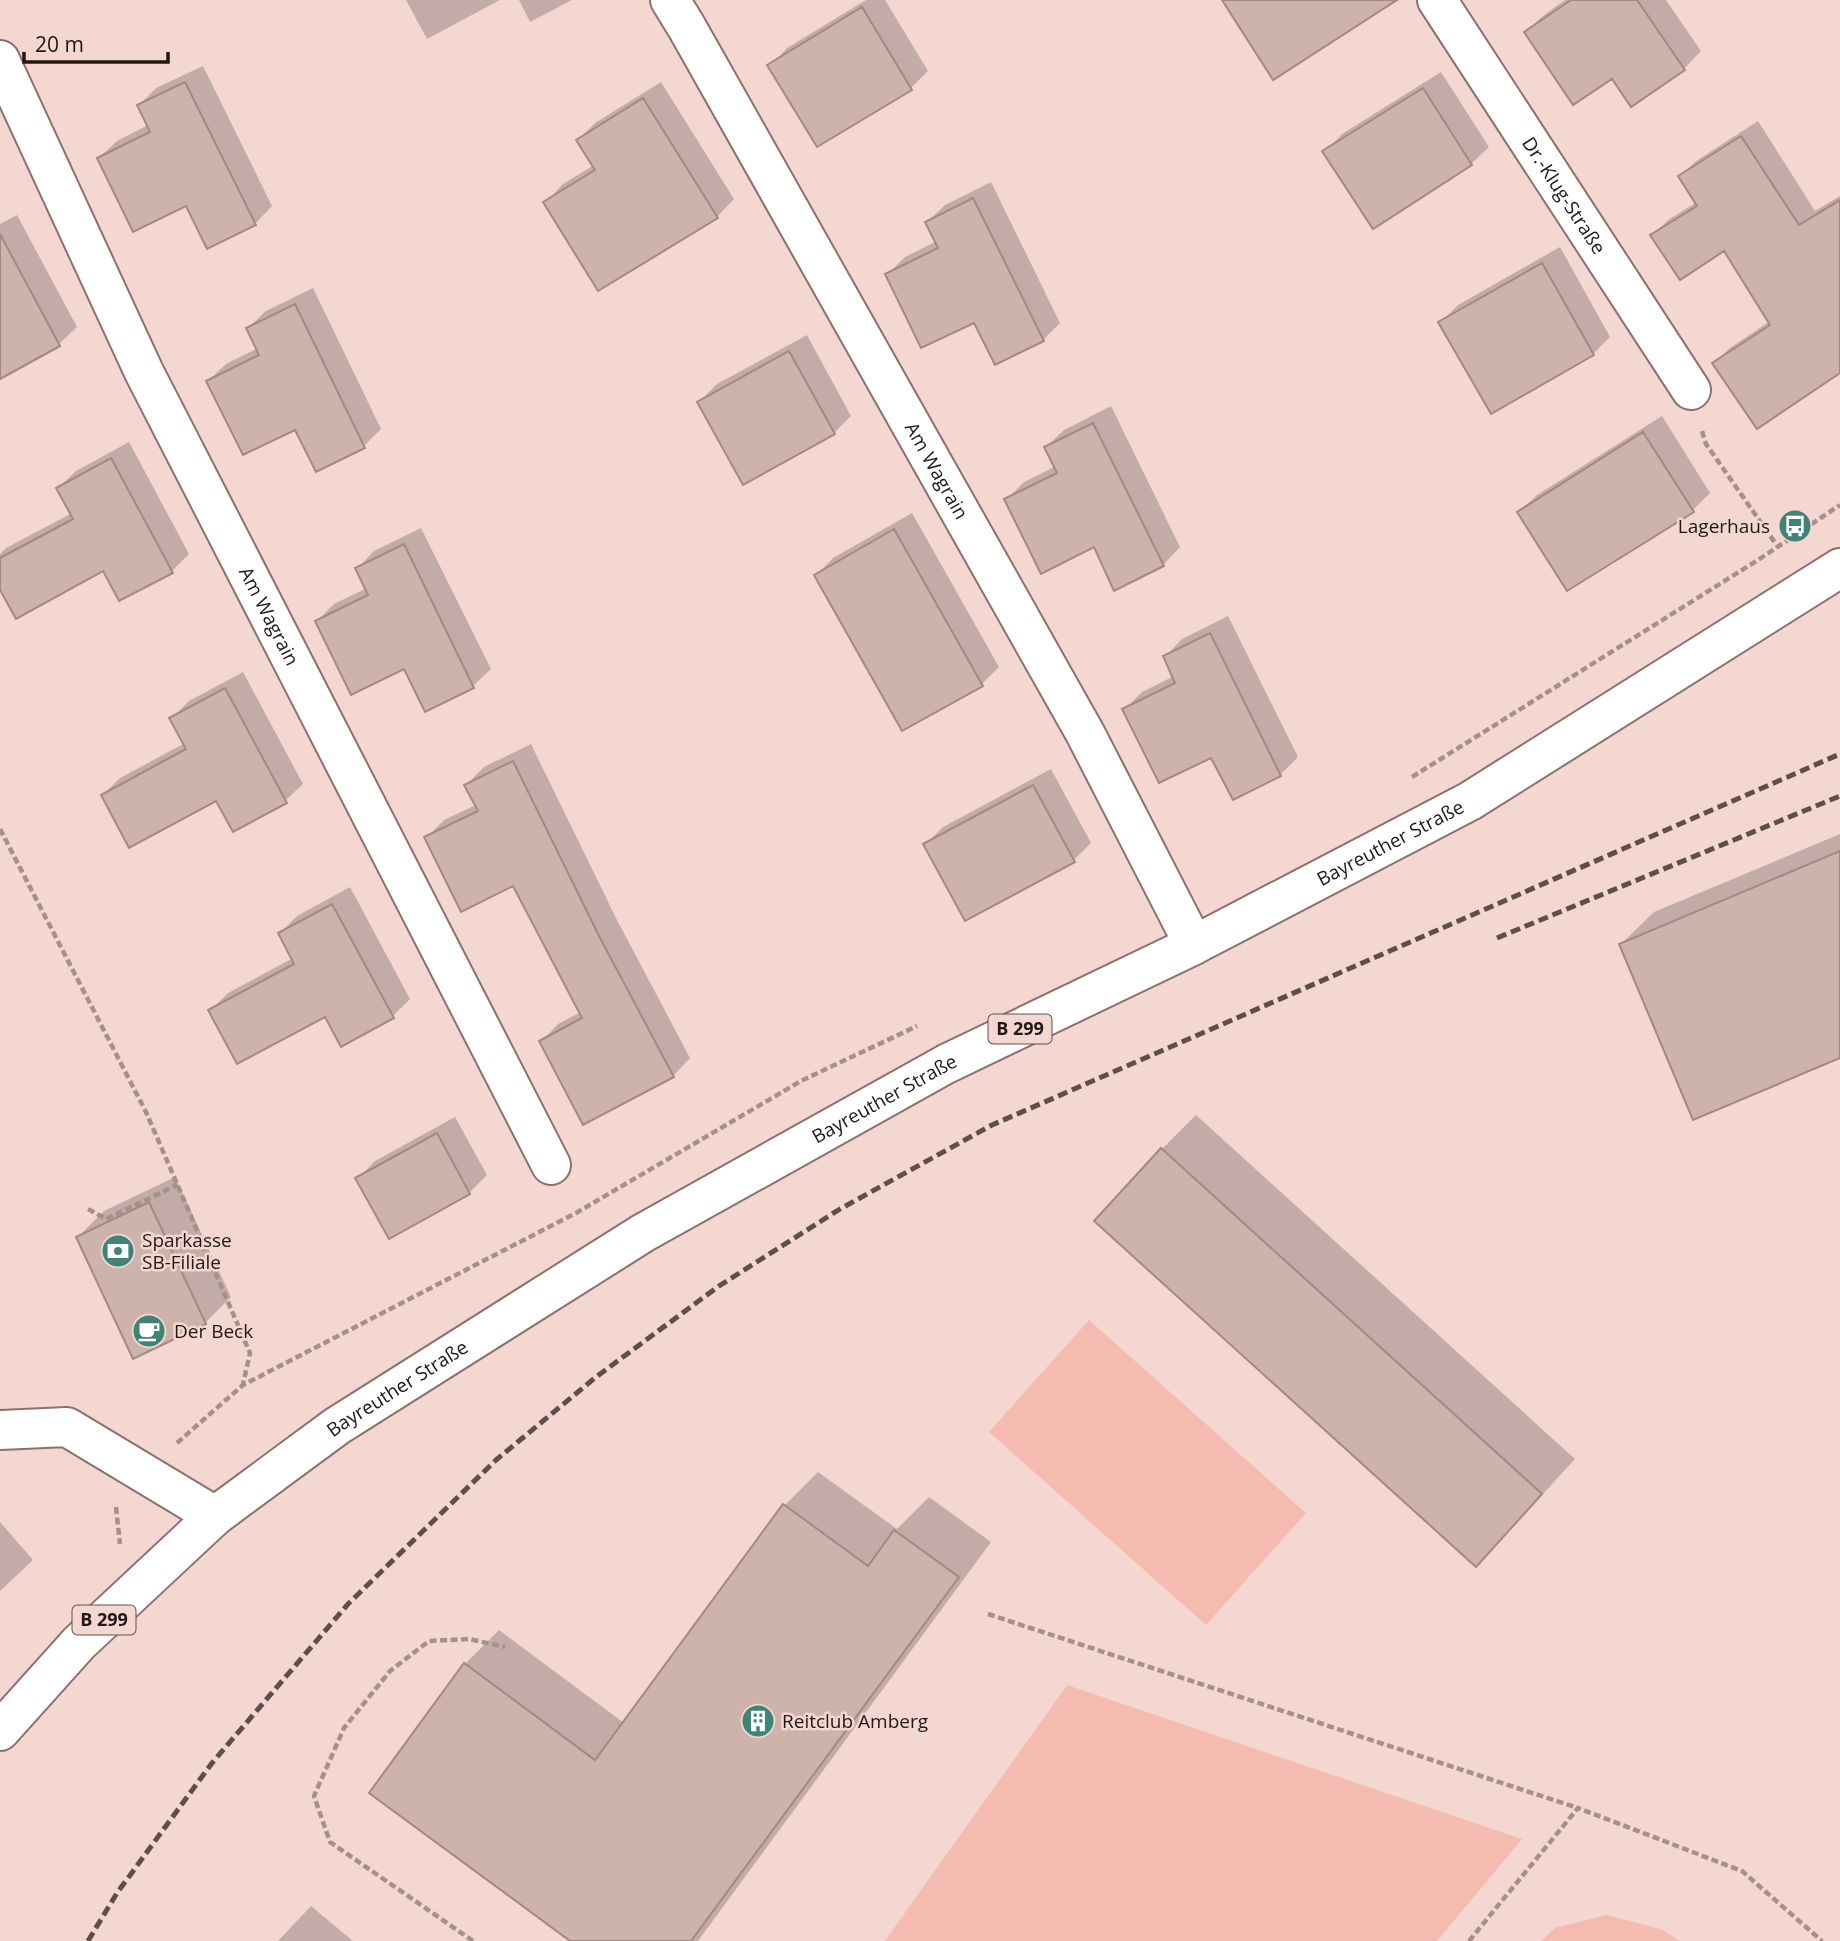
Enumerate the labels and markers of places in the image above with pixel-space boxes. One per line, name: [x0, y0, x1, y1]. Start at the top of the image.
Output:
bus stop icon: Lagerhaus: [1776, 507, 1814, 545]
place label: Lagerhaus: [1678, 513, 1770, 539]
place label: Sparkasse SB-Filiale: [142, 1227, 232, 1275]
bank icon: Sparkasse SB-Filiale: [99, 1232, 137, 1270]
cafe icon: Der Beck: [130, 1312, 168, 1350]
place label: Der Beck: [174, 1318, 253, 1344]
building icon: Reitclub Amberg: [739, 1702, 777, 1740]
place label: Reitclub Amberg: [782, 1708, 928, 1734]

